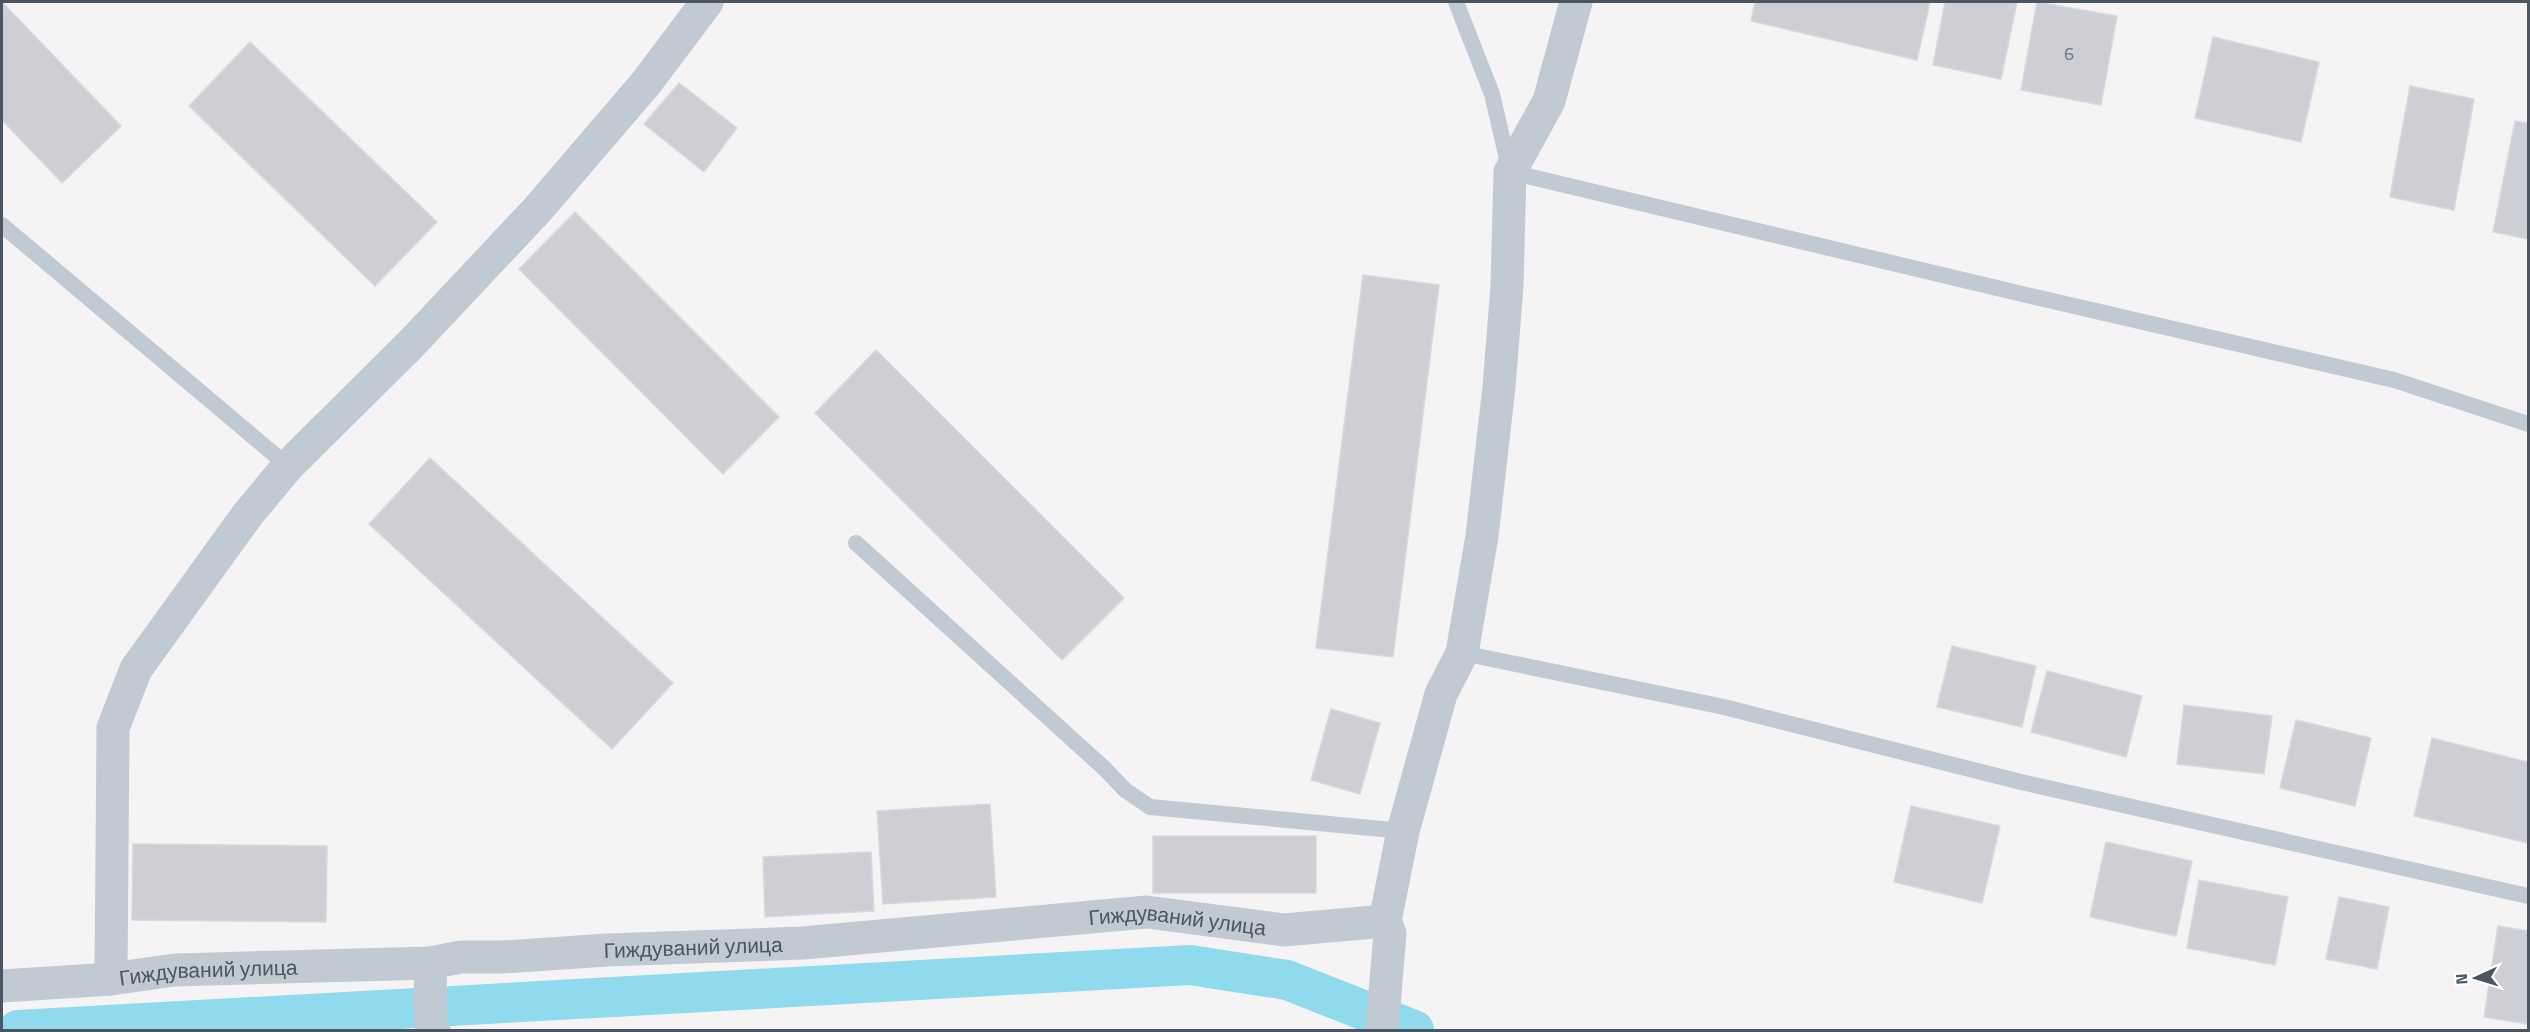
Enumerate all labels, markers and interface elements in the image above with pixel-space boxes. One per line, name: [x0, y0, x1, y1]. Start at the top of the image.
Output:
house number: 6: [2064, 40, 2074, 67]
street label: Гиждуваний улица: [1087, 896, 1269, 944]
street label: Гиждуваний улица: [603, 928, 783, 966]
north arrow: [2446, 948, 2506, 1008]
street label: Гиждуваний улица: [117, 951, 298, 994]
text: N: [2449, 973, 2473, 985]

